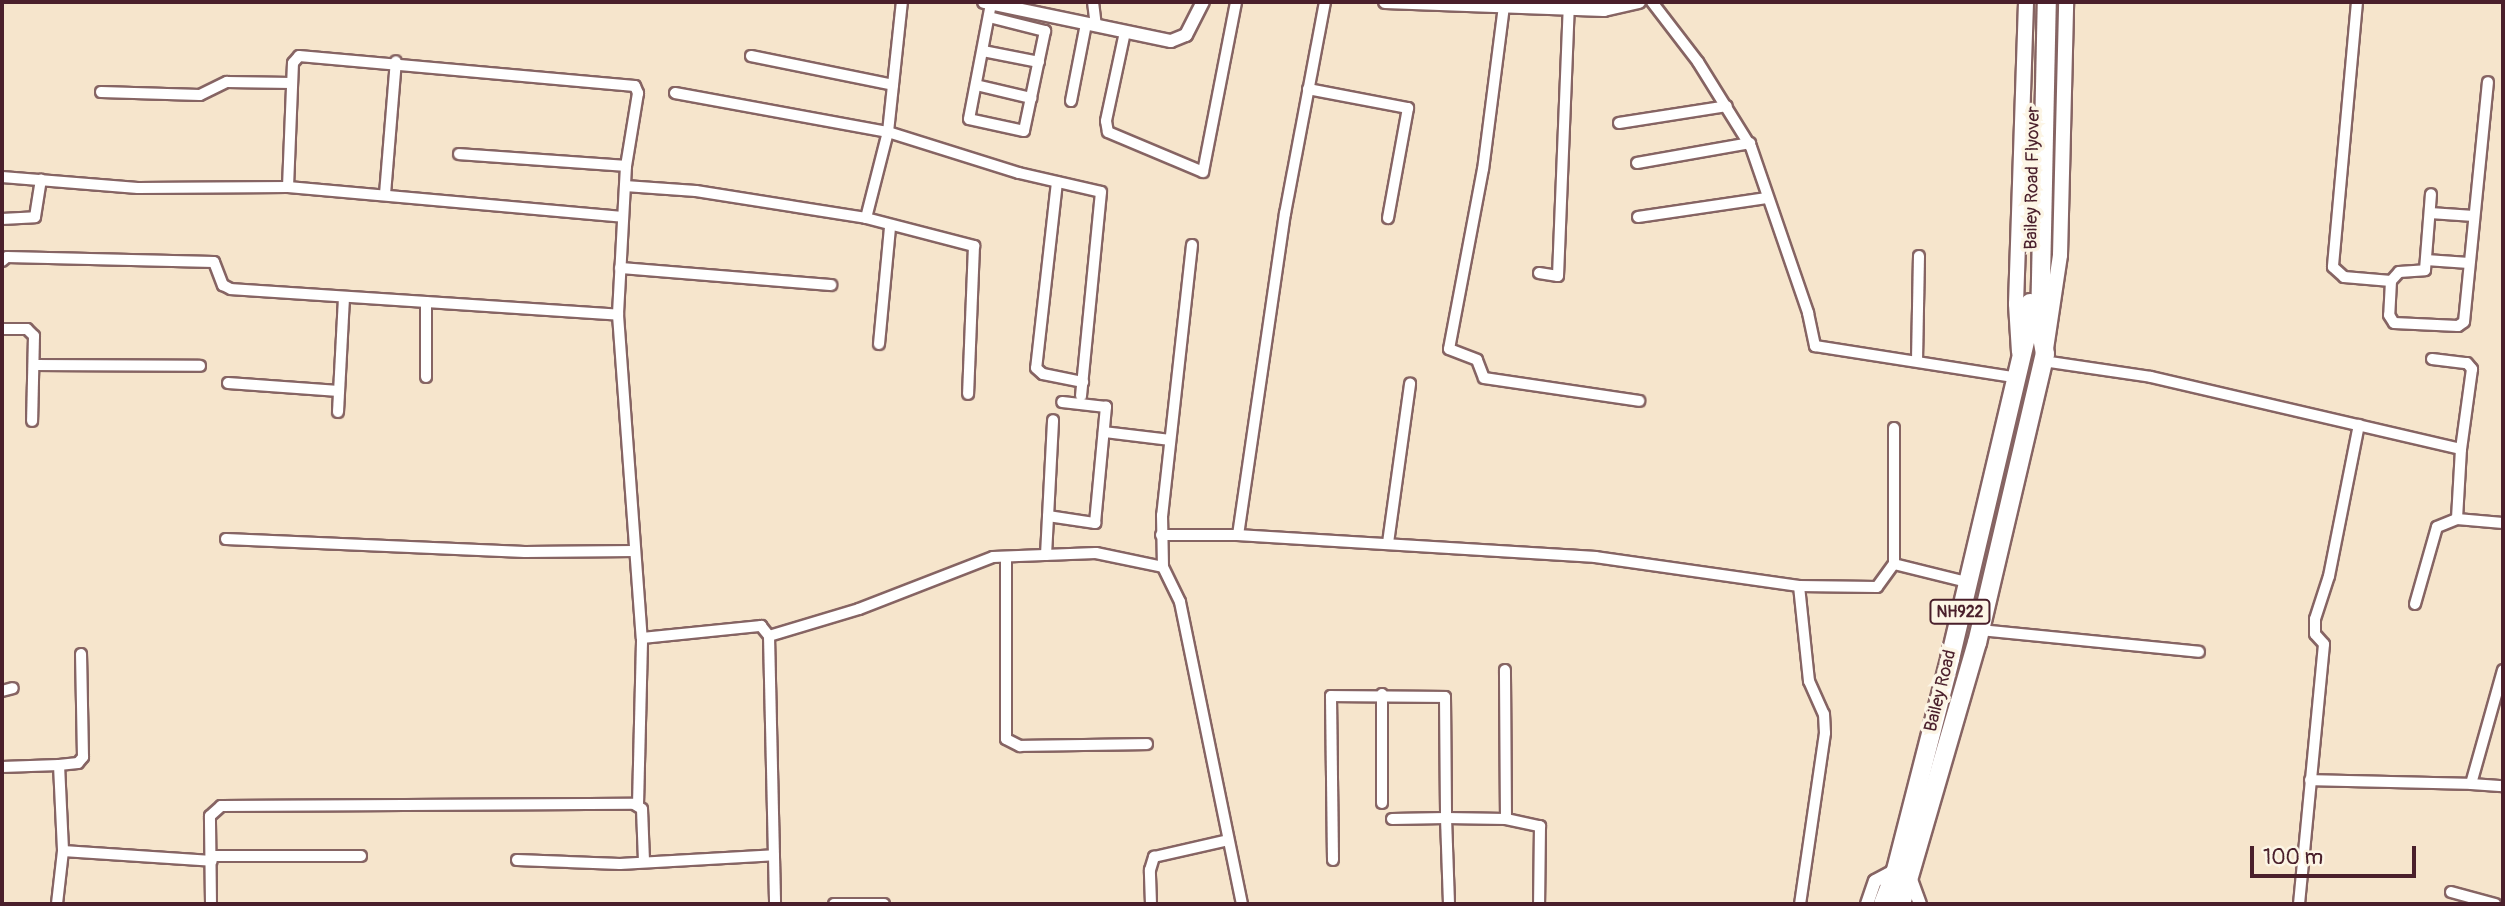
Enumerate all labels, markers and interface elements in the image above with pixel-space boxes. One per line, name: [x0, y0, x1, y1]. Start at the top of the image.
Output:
street label: Bailey Road Flyover: [2021, 106, 2045, 250]
road number: NH922: [1928, 600, 1992, 624]
street label: Bailey Road: [1920, 648, 1962, 734]
scale bar: [2253, 832, 2419, 876]
text: 100 m: [2263, 844, 2323, 871]

